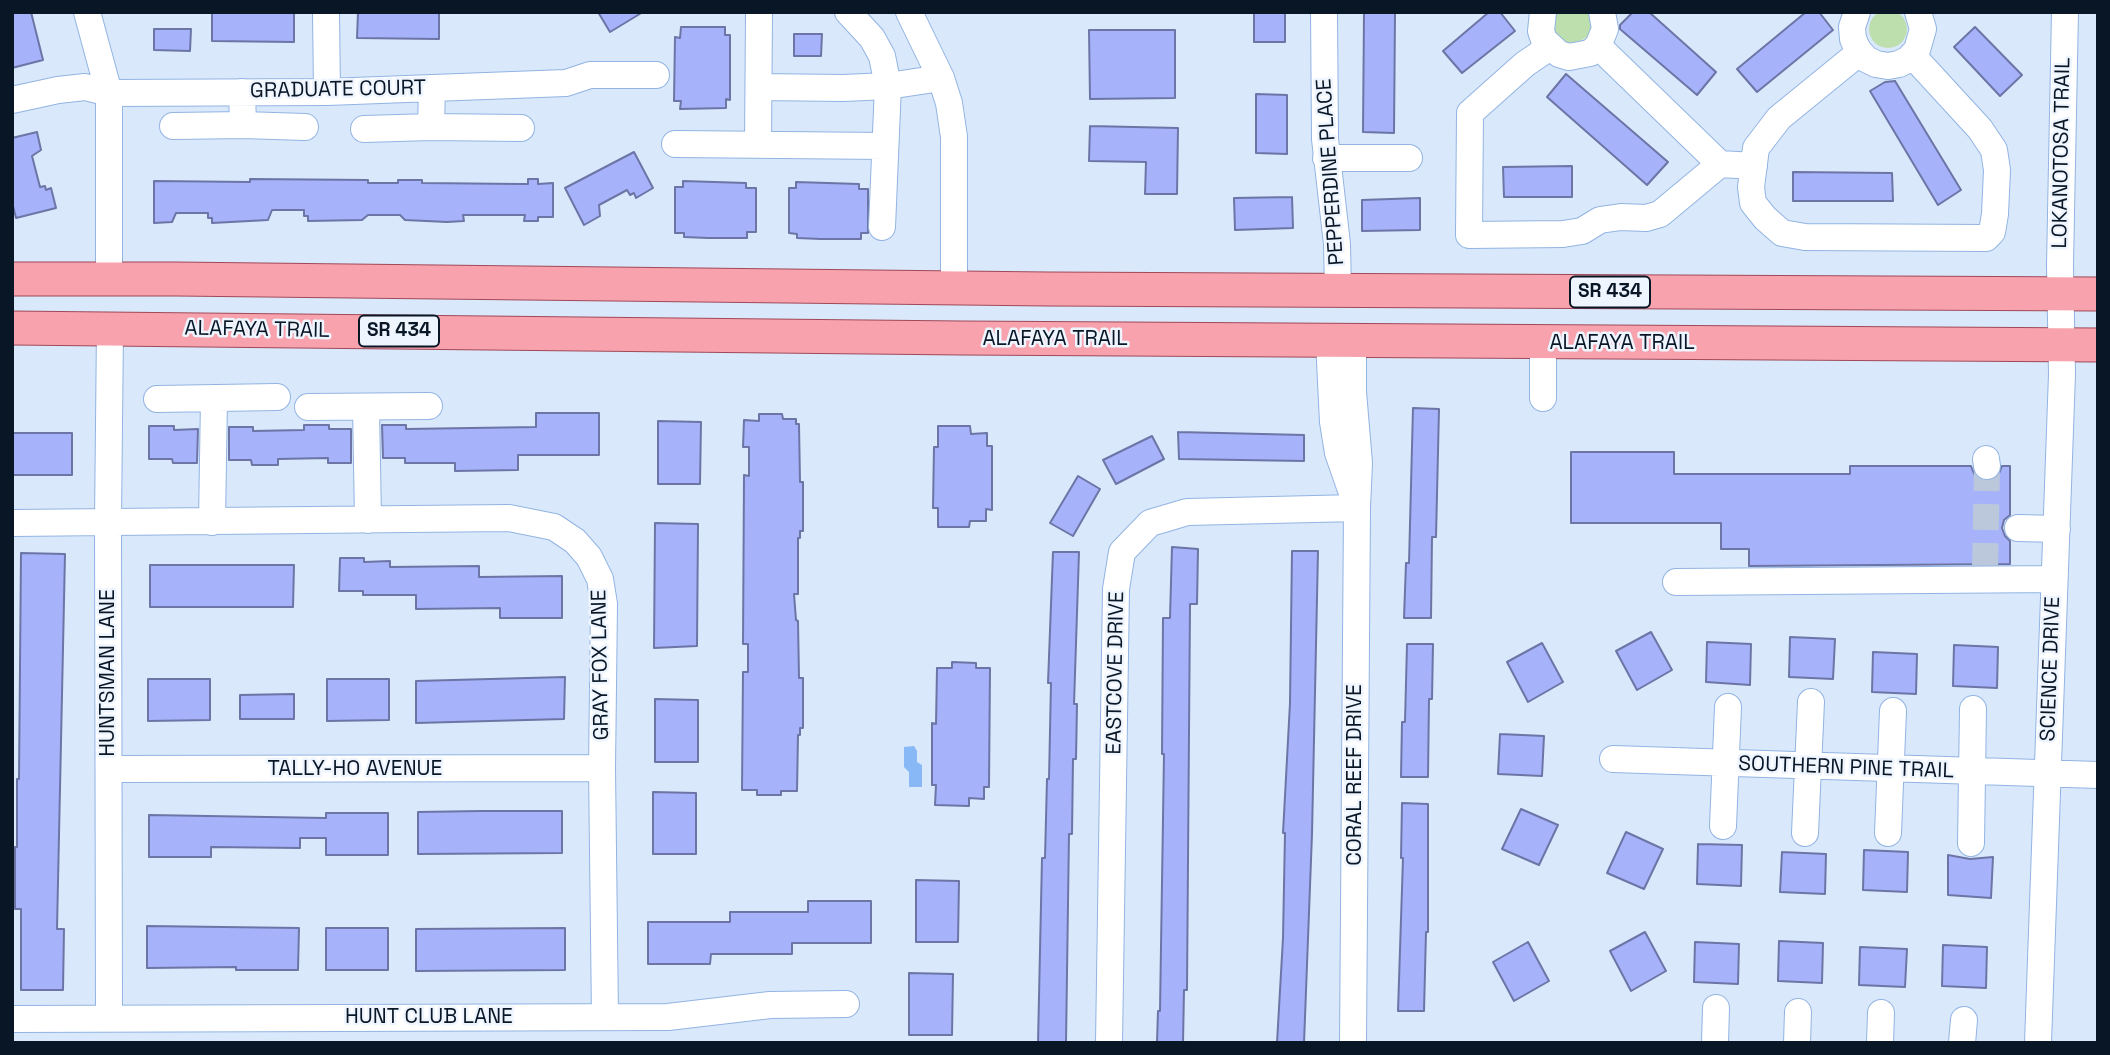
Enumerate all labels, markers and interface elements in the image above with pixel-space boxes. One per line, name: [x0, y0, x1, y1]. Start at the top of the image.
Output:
street label: LOKANOTOSA TRAIL: [2048, 57, 2076, 249]
street label: GRADUATE COURT: [250, 76, 426, 104]
street label: PEPPERDINE PLACE: [1312, 78, 1350, 266]
road number: SR 434: [1570, 276, 1650, 308]
street label: ALAFAYA TRAIL: [184, 316, 330, 344]
road number: SR 434: [359, 316, 439, 346]
street label: ALAFAYA TRAIL: [982, 326, 1128, 352]
street label: ALAFAYA TRAIL: [1549, 330, 1695, 356]
street label: HUNTSMAN LANE: [95, 589, 121, 757]
street label: GRAY FOX LANE: [587, 589, 615, 741]
street label: EASTCOVE DRIVE: [1102, 591, 1130, 755]
street label: SCIENCE DRIVE: [2036, 596, 2066, 742]
street label: CORAL REEF DRIVE: [1342, 684, 1368, 866]
street label: SOUTHERN PINE TRAIL: [1738, 752, 1954, 784]
street label: TALLY-HO AVENUE: [268, 756, 442, 782]
street label: HUNT CLUB LANE: [345, 1004, 513, 1030]

